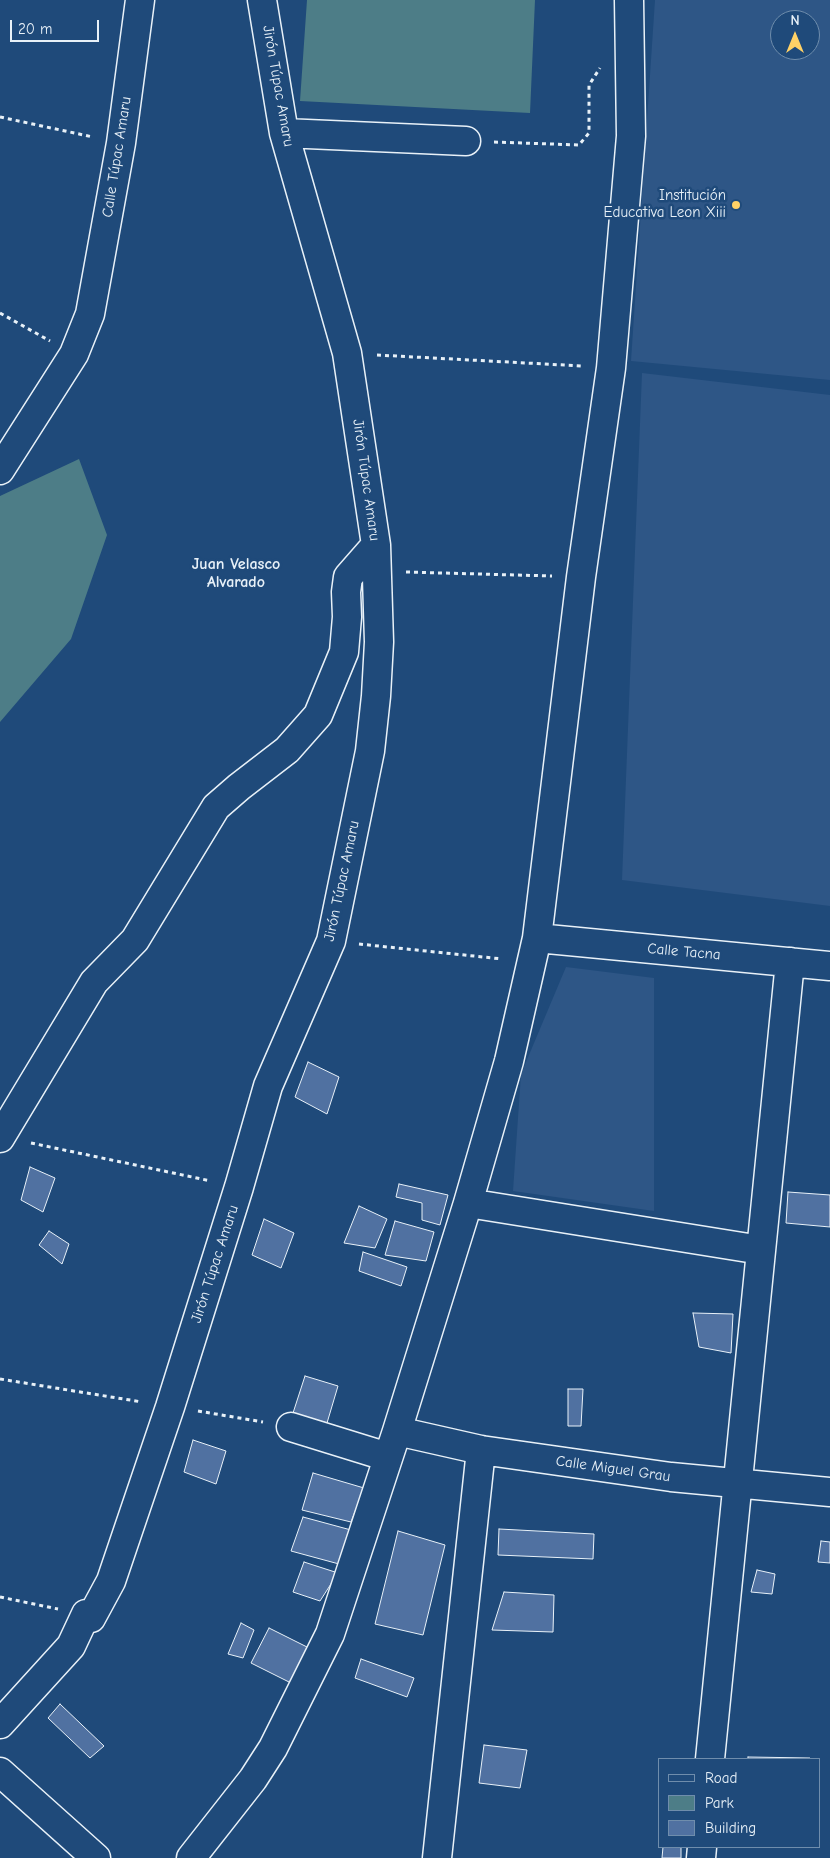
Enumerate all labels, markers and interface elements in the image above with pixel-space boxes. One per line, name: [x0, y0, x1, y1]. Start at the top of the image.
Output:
scale bar: [12, 10, 101, 42]
north arrow: [770, 10, 820, 60]
text: N: [790, 12, 800, 29]
text: 20 m: [18, 20, 52, 38]
street label: Jirón Túpac Amaru: [258, 24, 298, 148]
street label: Calle Túpac Amaru: [99, 95, 135, 219]
place label: Institución Educativa Leon Xiii: [603, 187, 726, 222]
marker: Institución Educativa Leon Xiii: [730, 199, 742, 211]
street label: Jirón Túpac Amaru: [349, 418, 383, 542]
district label: Juan Velasco Alvarado: [192, 554, 280, 592]
street label: Jirón Túpac Amaru: [320, 819, 364, 943]
street label: Calle Tacna: [647, 940, 721, 964]
street label: Jirón Túpac Amaru: [187, 1203, 243, 1325]
street label: Calle Miguel Grau: [555, 1452, 671, 1486]
legend: [658, 1758, 820, 1848]
text: Road: [705, 1769, 737, 1787]
text: Park: [705, 1794, 734, 1812]
text: Building: [705, 1819, 756, 1837]

